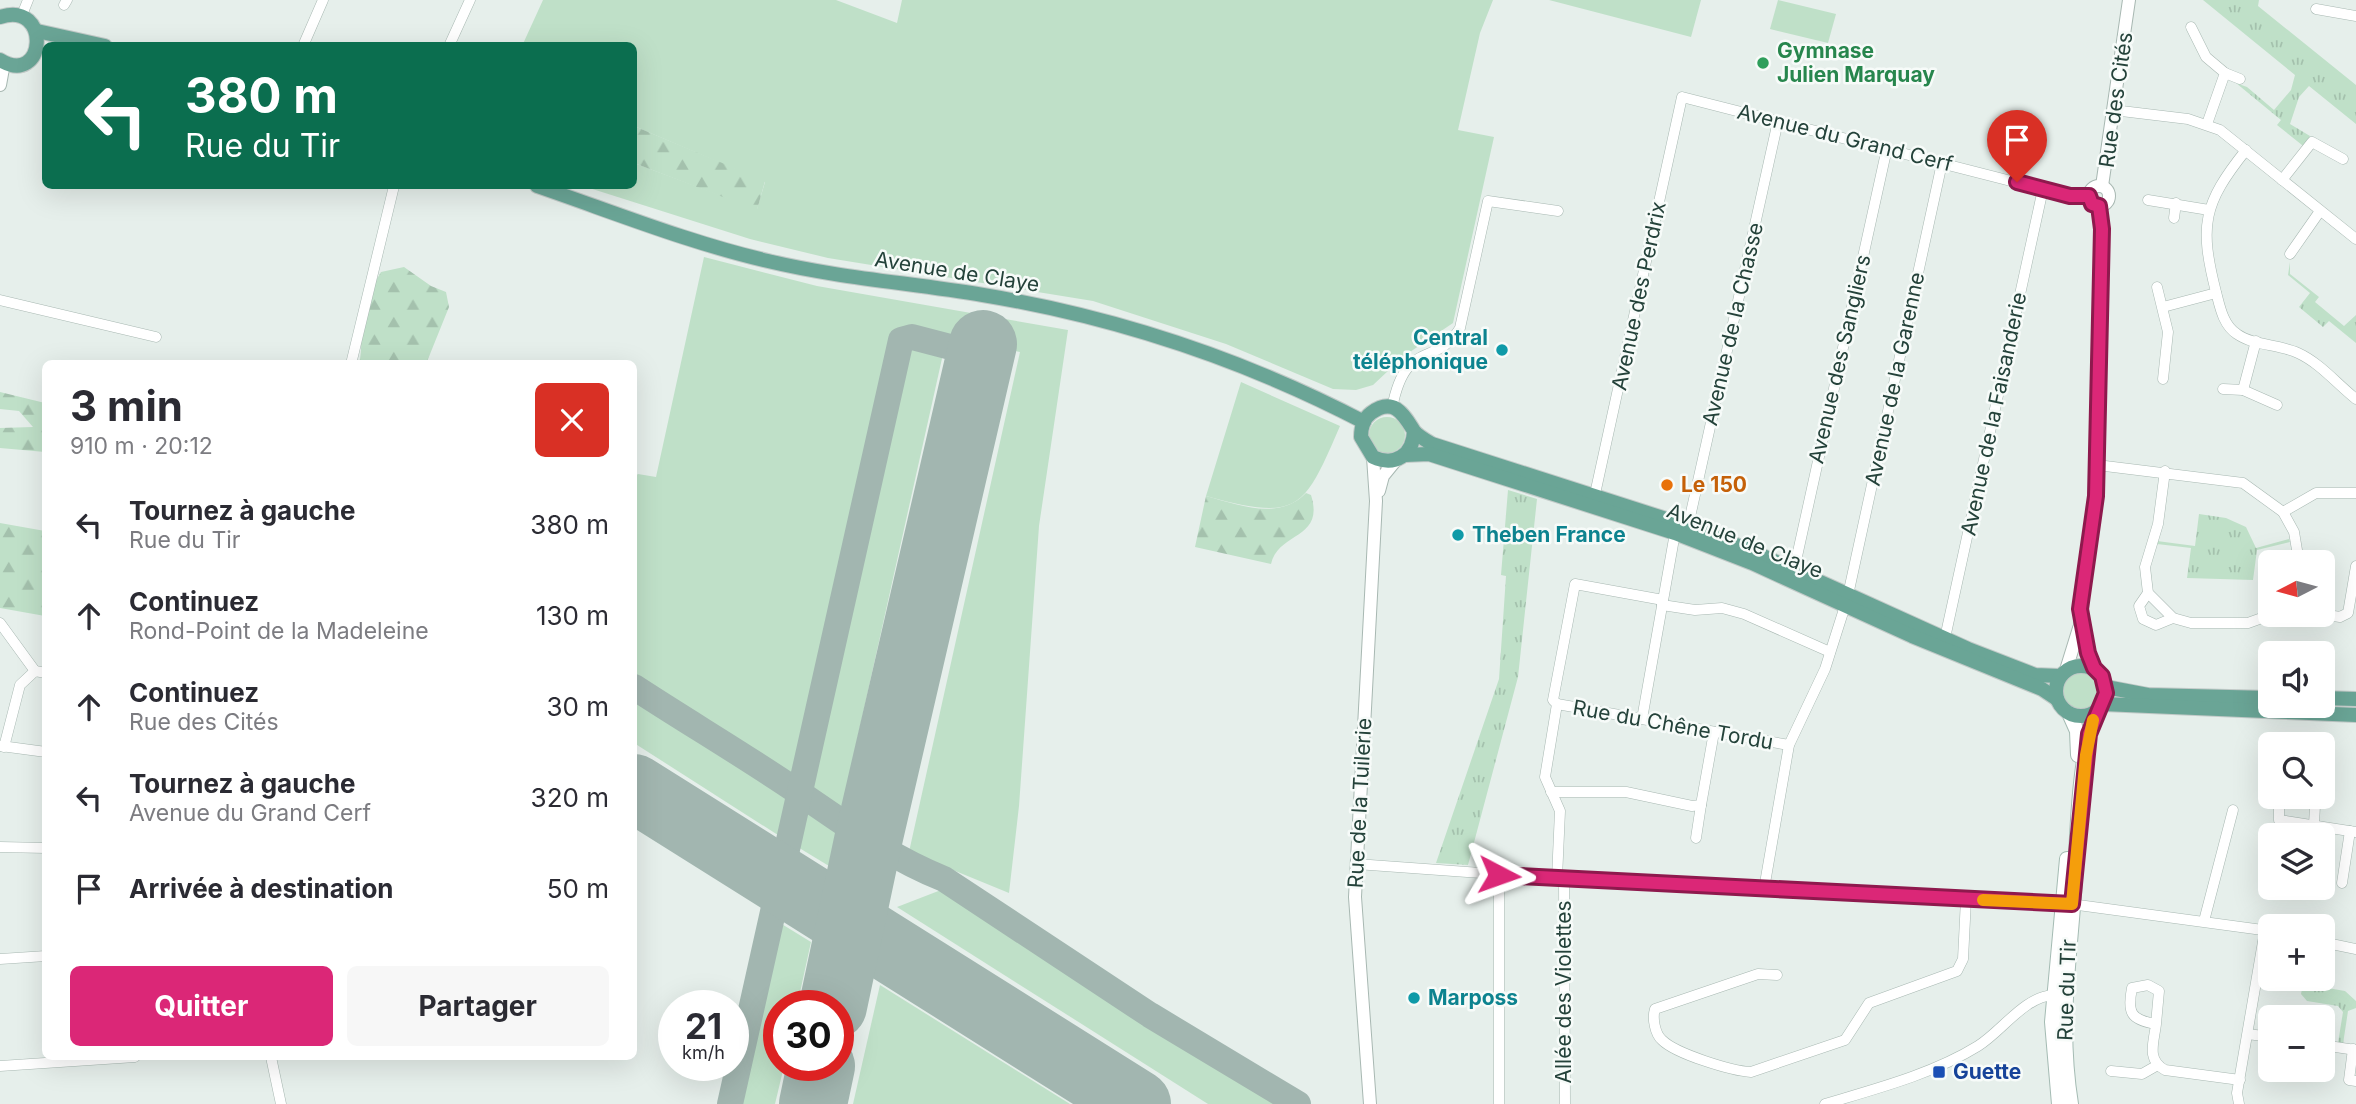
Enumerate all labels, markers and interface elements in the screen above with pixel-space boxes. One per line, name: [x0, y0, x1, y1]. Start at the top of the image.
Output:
street label: Rue des Cités: [2094, 31, 2137, 169]
place label: Gymnase Julien Marquay: [1777, 38, 1935, 87]
marker: Gymnase Julien Marquay: [1755, 55, 1771, 71]
text: 380 m: [185, 66, 338, 125]
icon: left: [70, 70, 161, 161]
street label: Avenue du Grand Cerf: [1735, 99, 1956, 176]
pin: [1987, 110, 2047, 182]
icon: arrive: [1998, 121, 2036, 159]
text: Rue du Tir: [185, 126, 340, 165]
street label: Avenue des Perdrix: [1606, 199, 1671, 393]
street label: Avenue de la Chasse: [1697, 220, 1768, 428]
street label: Avenue de Claye: [873, 246, 1041, 297]
street label: Avenue des Sangliers: [1803, 252, 1876, 466]
street label: Avenue de la Garenne: [1860, 270, 1929, 488]
street label: Avenue de la Faisanderie: [1955, 290, 2032, 538]
place label: Central téléphonique: [1353, 325, 1488, 374]
marker: Central téléphonique: [1494, 342, 1510, 358]
text: 3 min: [70, 380, 183, 431]
button: close: [535, 383, 609, 457]
text: 910 m · 20:12: [70, 432, 213, 460]
place label: Le 150: [1681, 472, 1747, 497]
marker: Le 150: [1659, 477, 1675, 493]
text: Tournez à gauche: [129, 495, 355, 526]
street label: Avenue de Claye: [1663, 498, 1827, 583]
icon: left: [70, 506, 108, 544]
text: 380 m: [530, 509, 609, 540]
place label: Theben France: [1472, 522, 1626, 547]
text: Rue du Tir: [129, 526, 241, 554]
marker: Theben France: [1450, 527, 1466, 543]
north arrow: [2258, 550, 2334, 626]
map controls: [2258, 550, 2335, 1082]
text: Continuez: [129, 586, 259, 617]
icon: ahead: [70, 597, 108, 635]
text: 130 m: [536, 600, 609, 631]
text: Rond-Point de la Madeleine: [129, 617, 429, 645]
button: sound: [2258, 641, 2335, 718]
text: Continuez: [129, 677, 259, 708]
icon: ahead: [70, 688, 108, 726]
text: 30 m: [546, 691, 609, 722]
street label: Rue du Chêne Tordu: [1571, 695, 1775, 754]
text: Rue des Cités: [129, 708, 279, 736]
street label: Rue de la Tuilerie: [1343, 717, 1376, 889]
button: search: [2258, 732, 2335, 809]
text: Tournez à gauche: [129, 768, 355, 799]
icon: left: [70, 779, 108, 817]
text: 320 m: [531, 782, 609, 813]
text: Avenue du Grand Cerf: [129, 799, 371, 827]
button: layers: [2258, 823, 2335, 900]
position arrow: [1462, 838, 1536, 912]
icon: arrive: [70, 870, 108, 908]
text: Arrivée à destination: [129, 873, 394, 904]
text: 50 m: [547, 873, 609, 904]
street label: Allée des Violettes: [1551, 901, 1576, 1084]
button: +: [2258, 914, 2335, 991]
street label: Rue du Tir: [2052, 939, 2081, 1041]
button: Quitter: [70, 966, 333, 1046]
button: Partager: [347, 966, 609, 1046]
place label: Marposs: [1428, 985, 1518, 1010]
speed limit sign: 30: [763, 990, 854, 1081]
marker: Marposs: [1406, 990, 1422, 1006]
text: 21: [685, 1005, 722, 1047]
button: −: [2258, 1005, 2335, 1082]
text: km/h: [682, 1042, 725, 1063]
place label: Guette: [1953, 1059, 2021, 1084]
marker: Guette: [1931, 1064, 1947, 1080]

